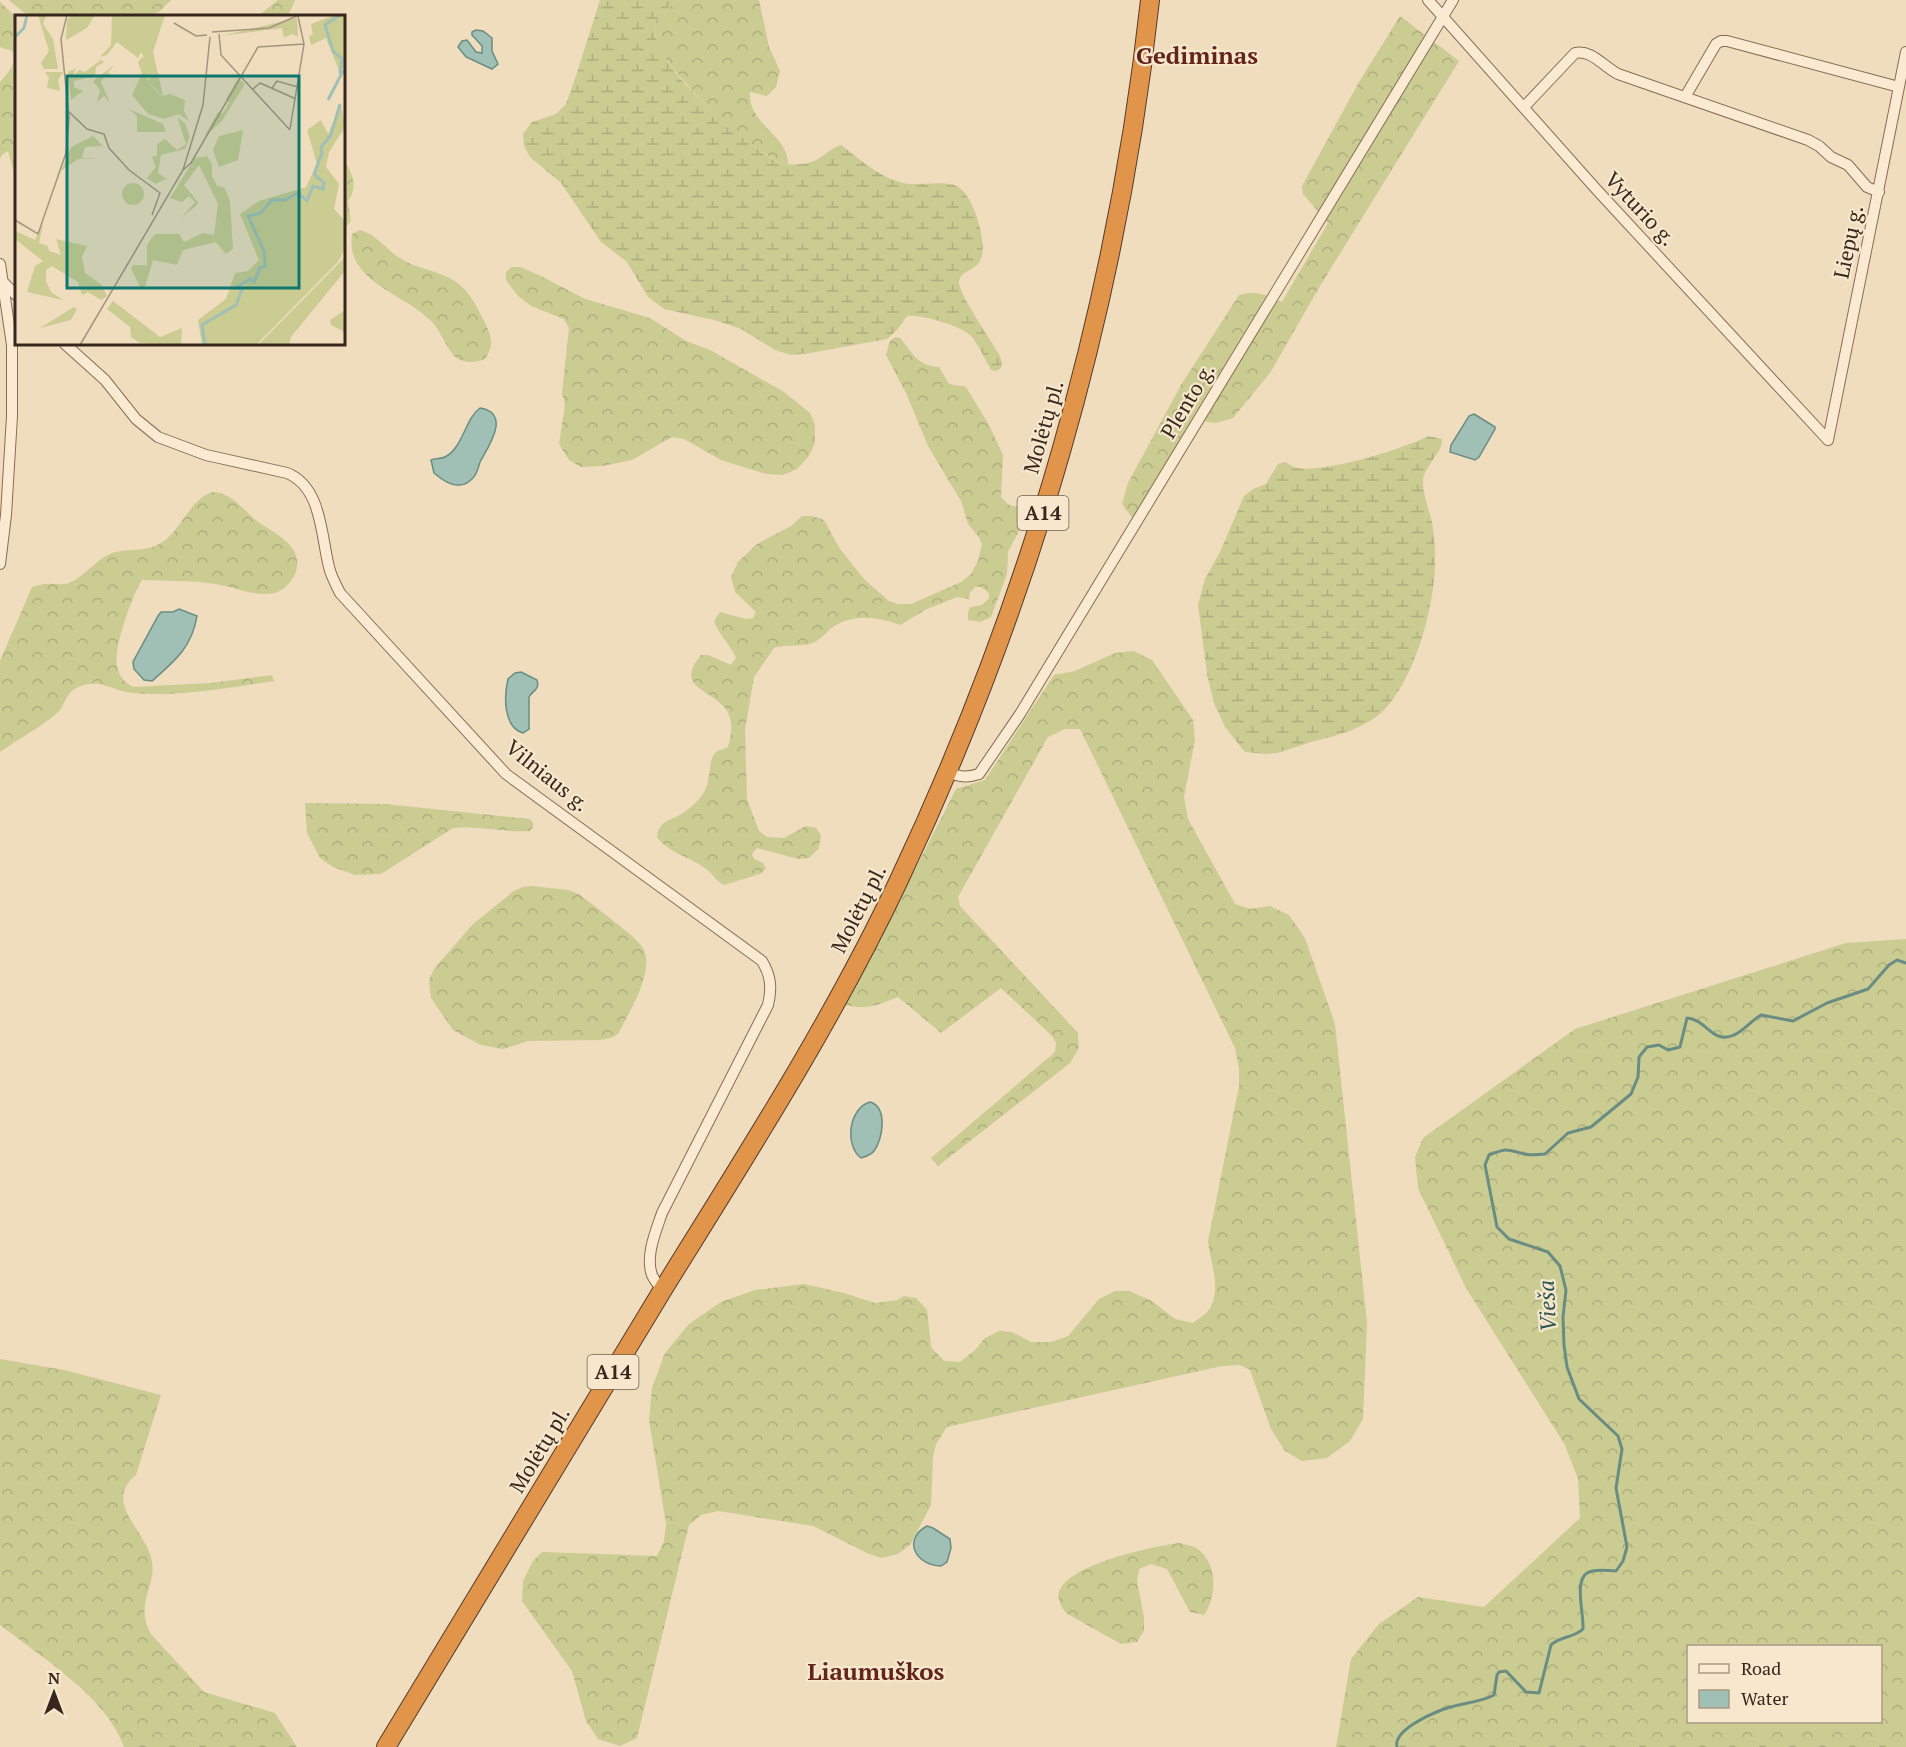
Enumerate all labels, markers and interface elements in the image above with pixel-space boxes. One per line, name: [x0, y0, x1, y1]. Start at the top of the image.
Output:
inset map: [15, 15, 345, 345]
district label: Gediminas: [1136, 39, 1258, 71]
street label: Vyturio g.: [1599, 165, 1682, 252]
street label: Liepų g.: [1827, 203, 1869, 281]
street label: Plento g.: [1154, 358, 1221, 443]
street label: Molėtų pl.: [1016, 377, 1070, 477]
road number: A14: [1018, 496, 1068, 530]
street label: Vilniaus g.: [500, 733, 595, 817]
street label: Molėtų pl.: [824, 860, 892, 958]
water label: Vieša: [1531, 1279, 1562, 1333]
road number: A14: [588, 1355, 638, 1389]
street label: Molėtų pl.: [502, 1401, 576, 1498]
legend: [1687, 1645, 1882, 1723]
district label: Liaumuškos: [808, 1655, 945, 1687]
text: Road: [1741, 1656, 1781, 1680]
north arrow: [24, 1663, 84, 1723]
text: N: [48, 1667, 60, 1689]
text: Water: [1741, 1686, 1788, 1710]

